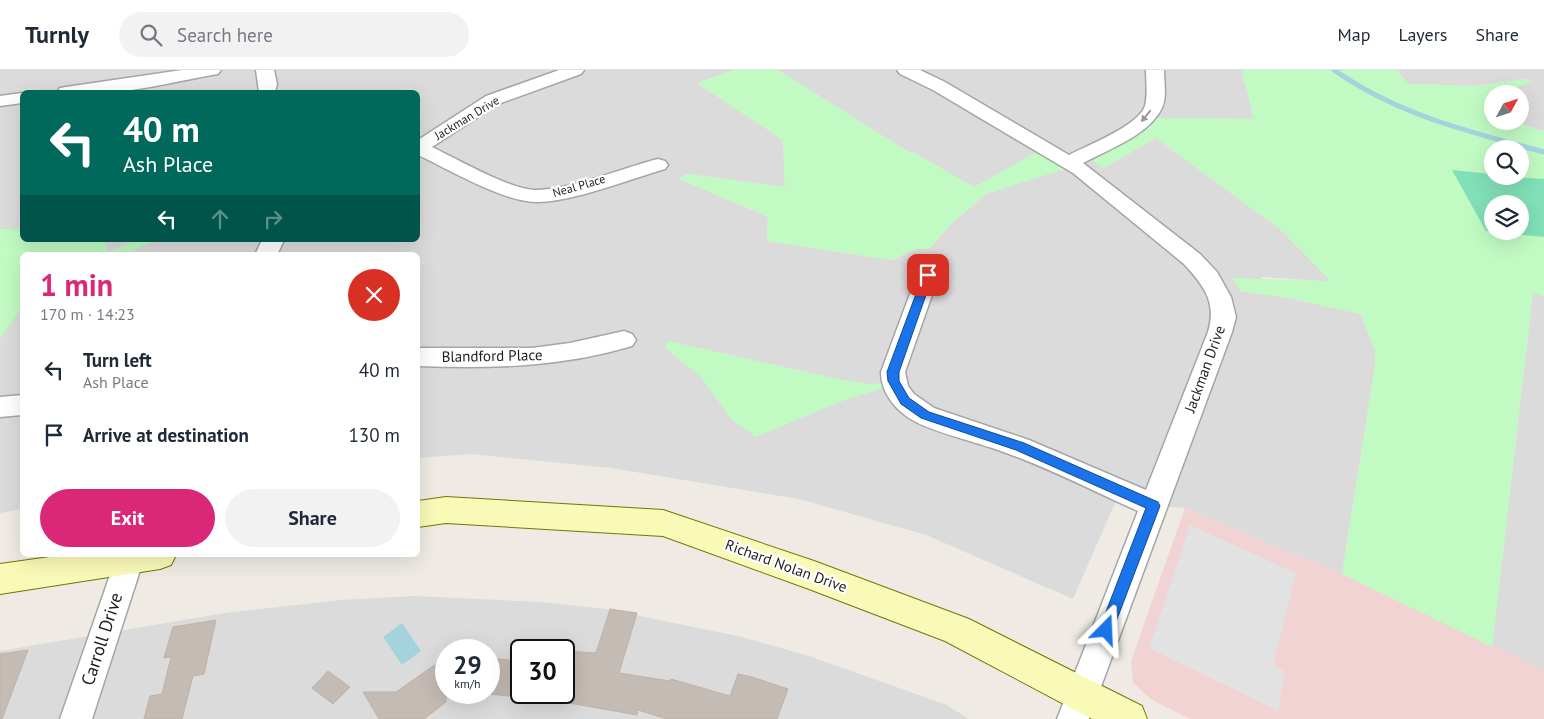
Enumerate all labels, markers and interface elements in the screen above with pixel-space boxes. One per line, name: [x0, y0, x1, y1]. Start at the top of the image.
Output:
search box: [119, 12, 469, 57]
text: Turnly: [25, 19, 89, 50]
icon: search: [137, 21, 165, 49]
text: Search here: [177, 23, 273, 47]
text: Map: [1338, 23, 1370, 46]
text: Layers: [1398, 23, 1447, 46]
text: Share: [1475, 23, 1519, 46]
north arrow: [1484, 85, 1529, 130]
map controls: [1484, 85, 1529, 240]
street label: Jackman Drive: [431, 92, 502, 143]
text: 40 m: [123, 106, 200, 152]
icon: left: [40, 110, 105, 175]
one-way arrow: [1141, 110, 1152, 123]
button: search: [1484, 140, 1529, 185]
text: Ash Place: [123, 150, 213, 178]
street label: Neal Place: [551, 171, 607, 200]
button: layers: [1484, 195, 1529, 240]
icon: left: [153, 205, 181, 233]
icon: ahead: [206, 205, 234, 233]
icon: right: [259, 205, 287, 233]
pin: [907, 254, 949, 296]
icon: arrive: [914, 261, 942, 289]
text: 1 min: [40, 265, 113, 304]
button: close: [348, 269, 400, 321]
text: 170 m · 14:23: [40, 304, 135, 324]
street label: Jackman Drive: [1180, 323, 1229, 416]
street label: Blandford Place: [441, 345, 543, 366]
text: Turn left: [83, 348, 152, 372]
icon: left: [40, 356, 68, 384]
text: 40 m: [359, 358, 400, 382]
text: Ash Place: [83, 372, 149, 392]
icon: arrive: [40, 421, 68, 449]
text: Arrive at destination: [83, 423, 249, 447]
text: 130 m: [348, 423, 400, 447]
button: Exit: [40, 489, 215, 547]
button: Share: [225, 489, 400, 547]
street label: Richard Nolan Drive: [723, 535, 850, 596]
street label: Carroll Drive: [76, 589, 127, 688]
position arrow: [1079, 603, 1131, 655]
speed limit sign: 30: [510, 639, 575, 704]
text: 29: [453, 649, 482, 681]
text: km/h: [454, 676, 481, 691]

